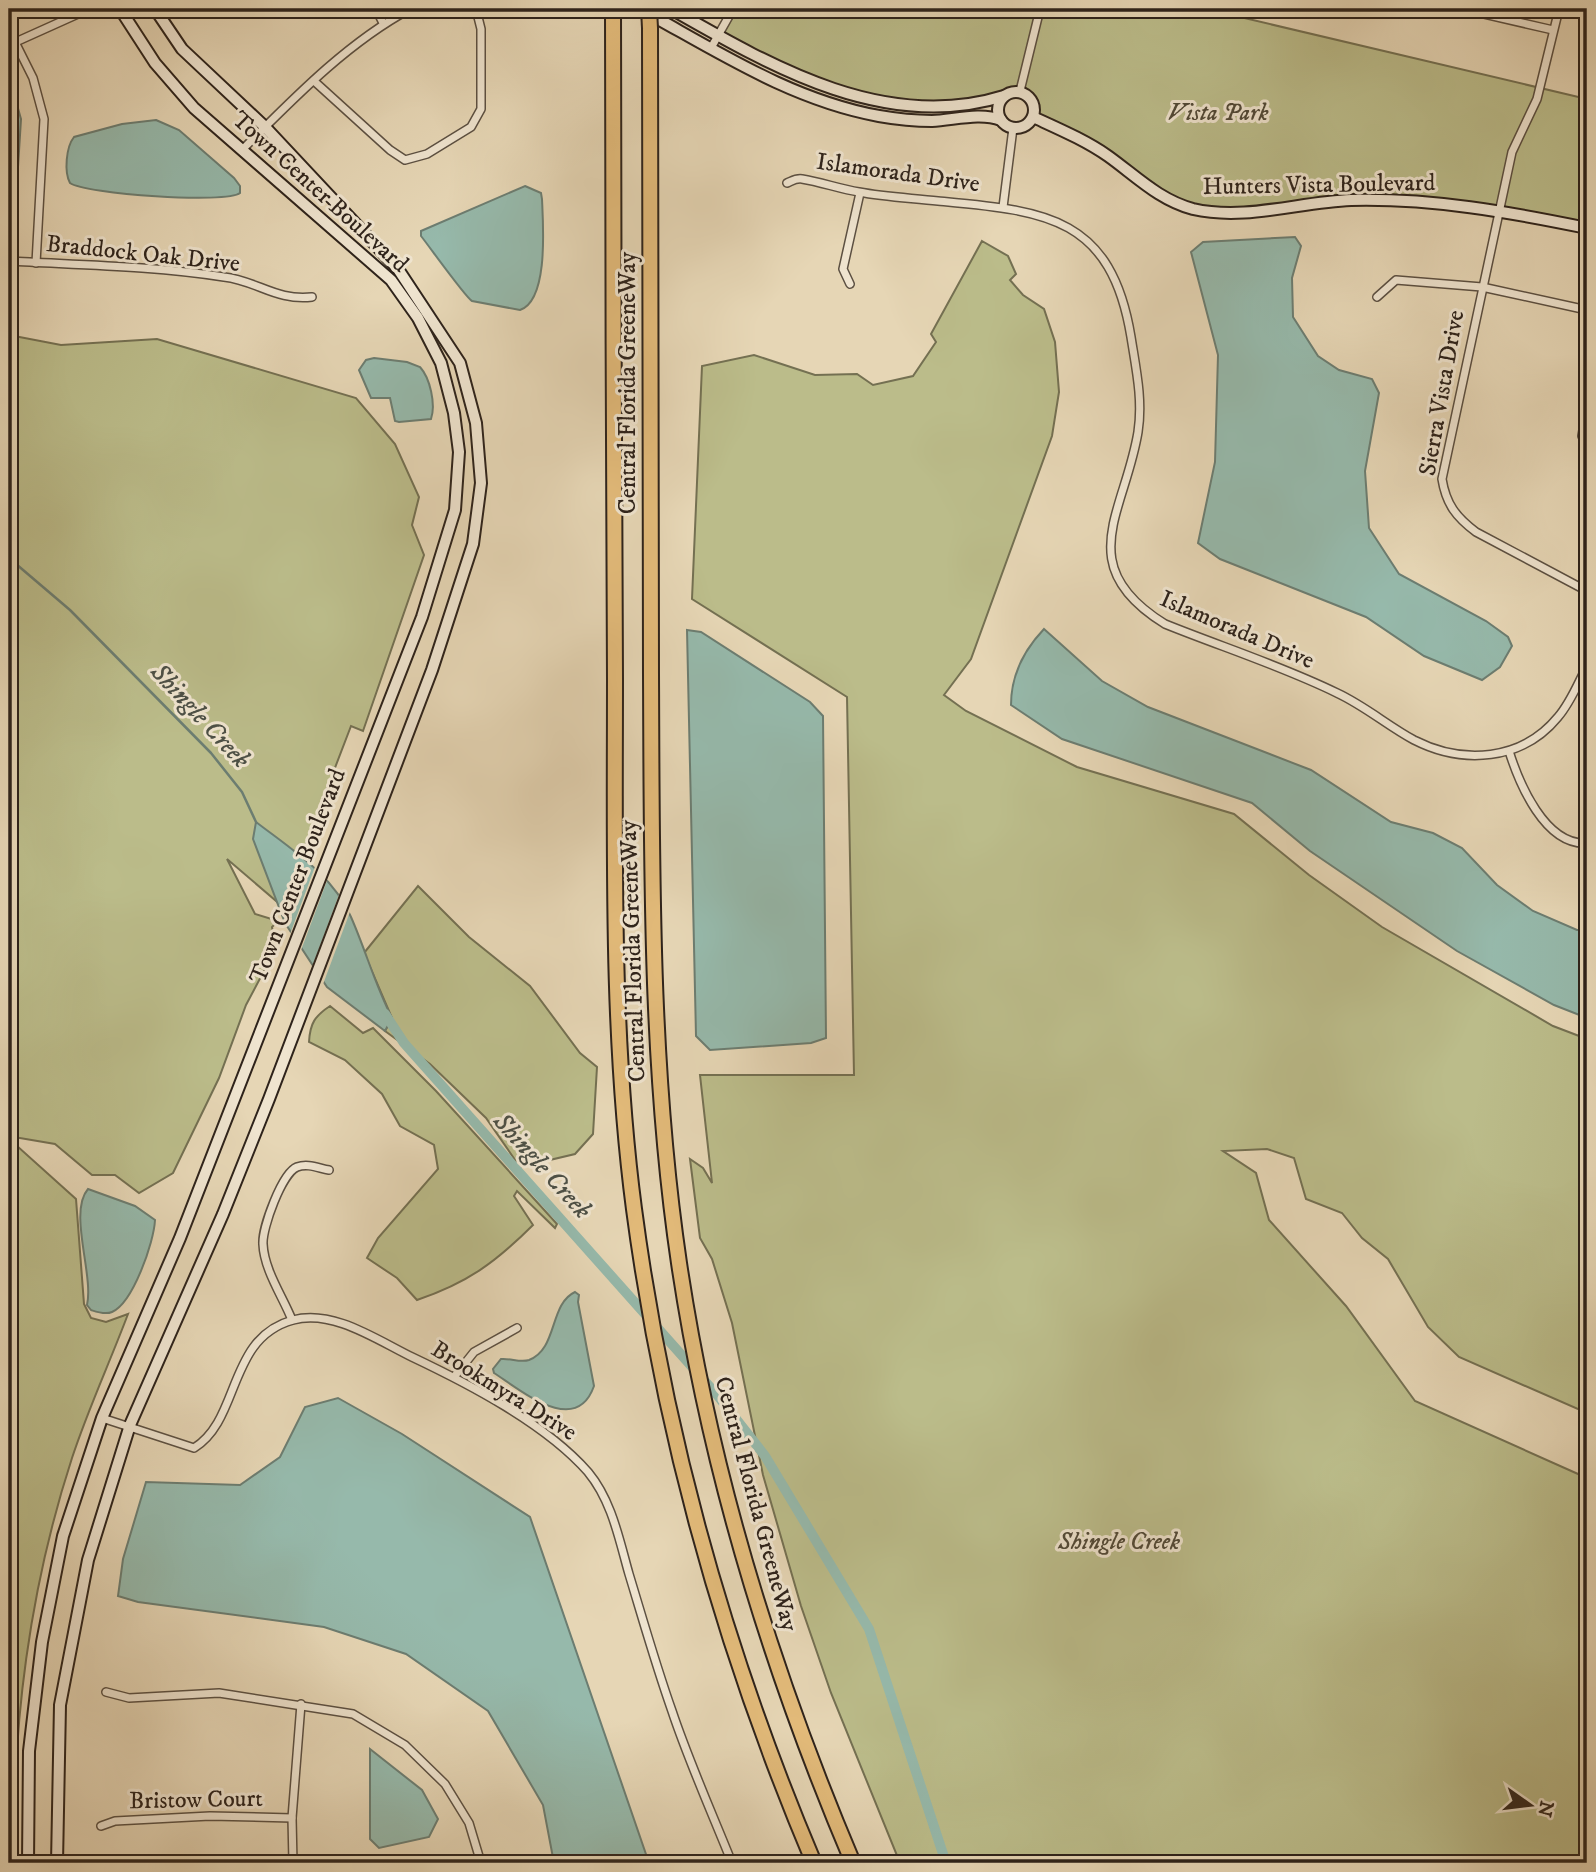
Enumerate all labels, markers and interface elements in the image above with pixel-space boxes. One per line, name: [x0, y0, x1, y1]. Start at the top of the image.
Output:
park label: Vista Park: [1167, 98, 1269, 128]
street label: Town Center Boulevard: [225, 105, 415, 279]
street label: Islamorada Drive: [814, 147, 982, 199]
street label: Hunters Vista Boulevard: [1202, 168, 1436, 202]
street label: Braddock Oak Drive: [45, 229, 242, 279]
street label: Central Florida GreeneWay: [613, 251, 643, 514]
street label: Sierra Vista Drive: [1413, 308, 1471, 478]
street label: Islamorada Drive: [1155, 584, 1319, 676]
water label: Shingle Creek: [142, 656, 257, 776]
street label: Town Center Boulevard: [243, 764, 353, 988]
street label: Central Florida GreeneWay: [613, 819, 653, 1083]
water label: Shingle Creek: [485, 1105, 599, 1226]
street label: Brookmyra Drive: [426, 1334, 582, 1448]
street label: Central Florida GreeneWay: [708, 1373, 805, 1635]
park label: Shingle Creek: [1057, 1527, 1180, 1557]
north arrow: [1494, 1770, 1564, 1840]
street label: Bristow Court: [129, 1784, 263, 1816]
text: N: [1532, 1798, 1558, 1819]

